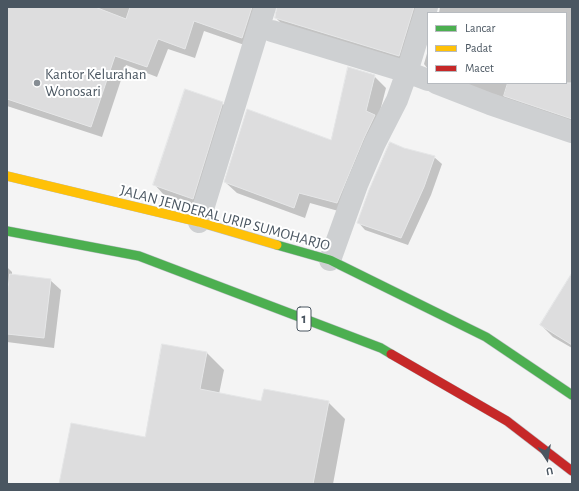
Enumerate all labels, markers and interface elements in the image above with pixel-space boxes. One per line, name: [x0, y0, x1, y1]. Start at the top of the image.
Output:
legend: [427, 12, 567, 84]
text: Lancar: [465, 22, 495, 34]
text: Padat: [465, 42, 492, 54]
text: Macet: [465, 62, 494, 74]
place label: Kantor Kelurahan Wonosari: [45, 65, 147, 100]
marker: Kantor Kelurahan Wonosari: [32, 78, 42, 88]
street label: JALAN JENDERAL URIP SUMOHARJO: [118, 181, 332, 255]
road number: 1: [297, 307, 311, 331]
north arrow: [527, 439, 567, 479]
text: U: [545, 465, 554, 477]

